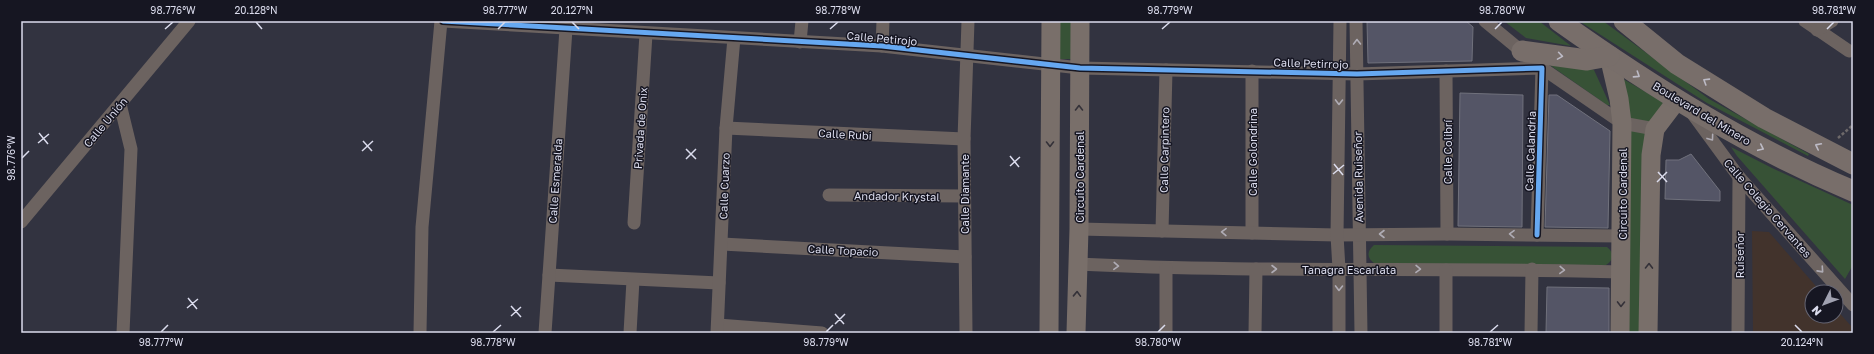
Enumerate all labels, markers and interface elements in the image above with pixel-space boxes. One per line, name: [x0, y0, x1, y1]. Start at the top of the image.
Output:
text: 98.776°W: [150, 4, 196, 16]
text: 20.128°N: [234, 4, 278, 16]
text: 98.777°W: [483, 4, 528, 16]
text: 20.127°N: [551, 4, 593, 16]
text: 98.778°W: [815, 4, 861, 16]
text: 98.779°W: [1147, 4, 1193, 16]
text: 98.780°W: [1479, 4, 1526, 16]
text: 98.781°W: [1812, 4, 1856, 16]
street label: Calle Petirojo: [846, 28, 918, 48]
one-way arrow: [1353, 39, 1361, 45]
one-way arrow: [1557, 51, 1563, 59]
street label: Calle Petirrojo: [1273, 55, 1349, 71]
one-way arrow: [1633, 70, 1640, 77]
street label: Boulevard del Minero: [1651, 79, 1754, 148]
one-way arrow: [1703, 79, 1710, 86]
street label: Privada de Onix: [631, 87, 649, 169]
street label: Calle Unión: [80, 95, 130, 149]
one-way arrow: [1335, 99, 1344, 105]
one-way arrow: [1075, 105, 1083, 111]
street label: Calle Carpintero: [1157, 107, 1171, 193]
street label: Calle Golondrina: [1246, 108, 1259, 196]
street label: Calle Calandria: [1522, 111, 1538, 191]
street label: Calle Colibrí: [1441, 119, 1454, 184]
street label: Calle Rubi: [818, 126, 872, 142]
street label: Circuito Cardenal: [1073, 131, 1086, 223]
street label: Avenida Ruiseñor: [1351, 131, 1365, 223]
one-way arrow: [1706, 134, 1713, 141]
text: 98.776°W: [5, 135, 17, 181]
street label: Calle Esmeralda: [546, 138, 564, 224]
one-way arrow: [1046, 141, 1054, 147]
one-way arrow: [1757, 143, 1765, 151]
one-way arrow: [1815, 143, 1823, 151]
street label: Circuito Cardenal: [1616, 148, 1629, 240]
street label: Calle Cuarzo: [716, 152, 732, 220]
street label: Calle Diamante: [958, 154, 971, 234]
street label: Calle Colegio Cervantes: [1722, 156, 1815, 260]
street label: Andador Krystal: [854, 189, 941, 203]
one-way arrow: [1221, 228, 1227, 237]
one-way arrow: [1379, 230, 1385, 238]
one-way arrow: [1509, 230, 1515, 238]
street label: Ruiseñor: [1733, 231, 1746, 278]
street label: Calle Topacio: [807, 242, 879, 258]
one-way arrow: [1113, 262, 1119, 270]
street label: Tanagra Escarlata: [1302, 263, 1396, 276]
one-way arrow: [1645, 263, 1653, 269]
one-way arrow: [1271, 265, 1277, 273]
one-way arrow: [1415, 265, 1421, 273]
one-way arrow: [1817, 265, 1824, 272]
one-way arrow: [1559, 266, 1565, 275]
north arrow: [1804, 284, 1844, 324]
one-way arrow: [1335, 285, 1343, 291]
one-way arrow: [1072, 291, 1081, 297]
one-way arrow: [1617, 301, 1625, 307]
text: N: [1809, 304, 1824, 318]
text: 98.777°W: [139, 336, 184, 348]
text: 98.778°W: [470, 336, 516, 348]
text: 98.779°W: [803, 336, 849, 348]
text: 98.780°W: [1135, 336, 1182, 348]
text: 98.781°W: [1468, 336, 1512, 348]
text: 20.124°N: [1781, 336, 1823, 348]

